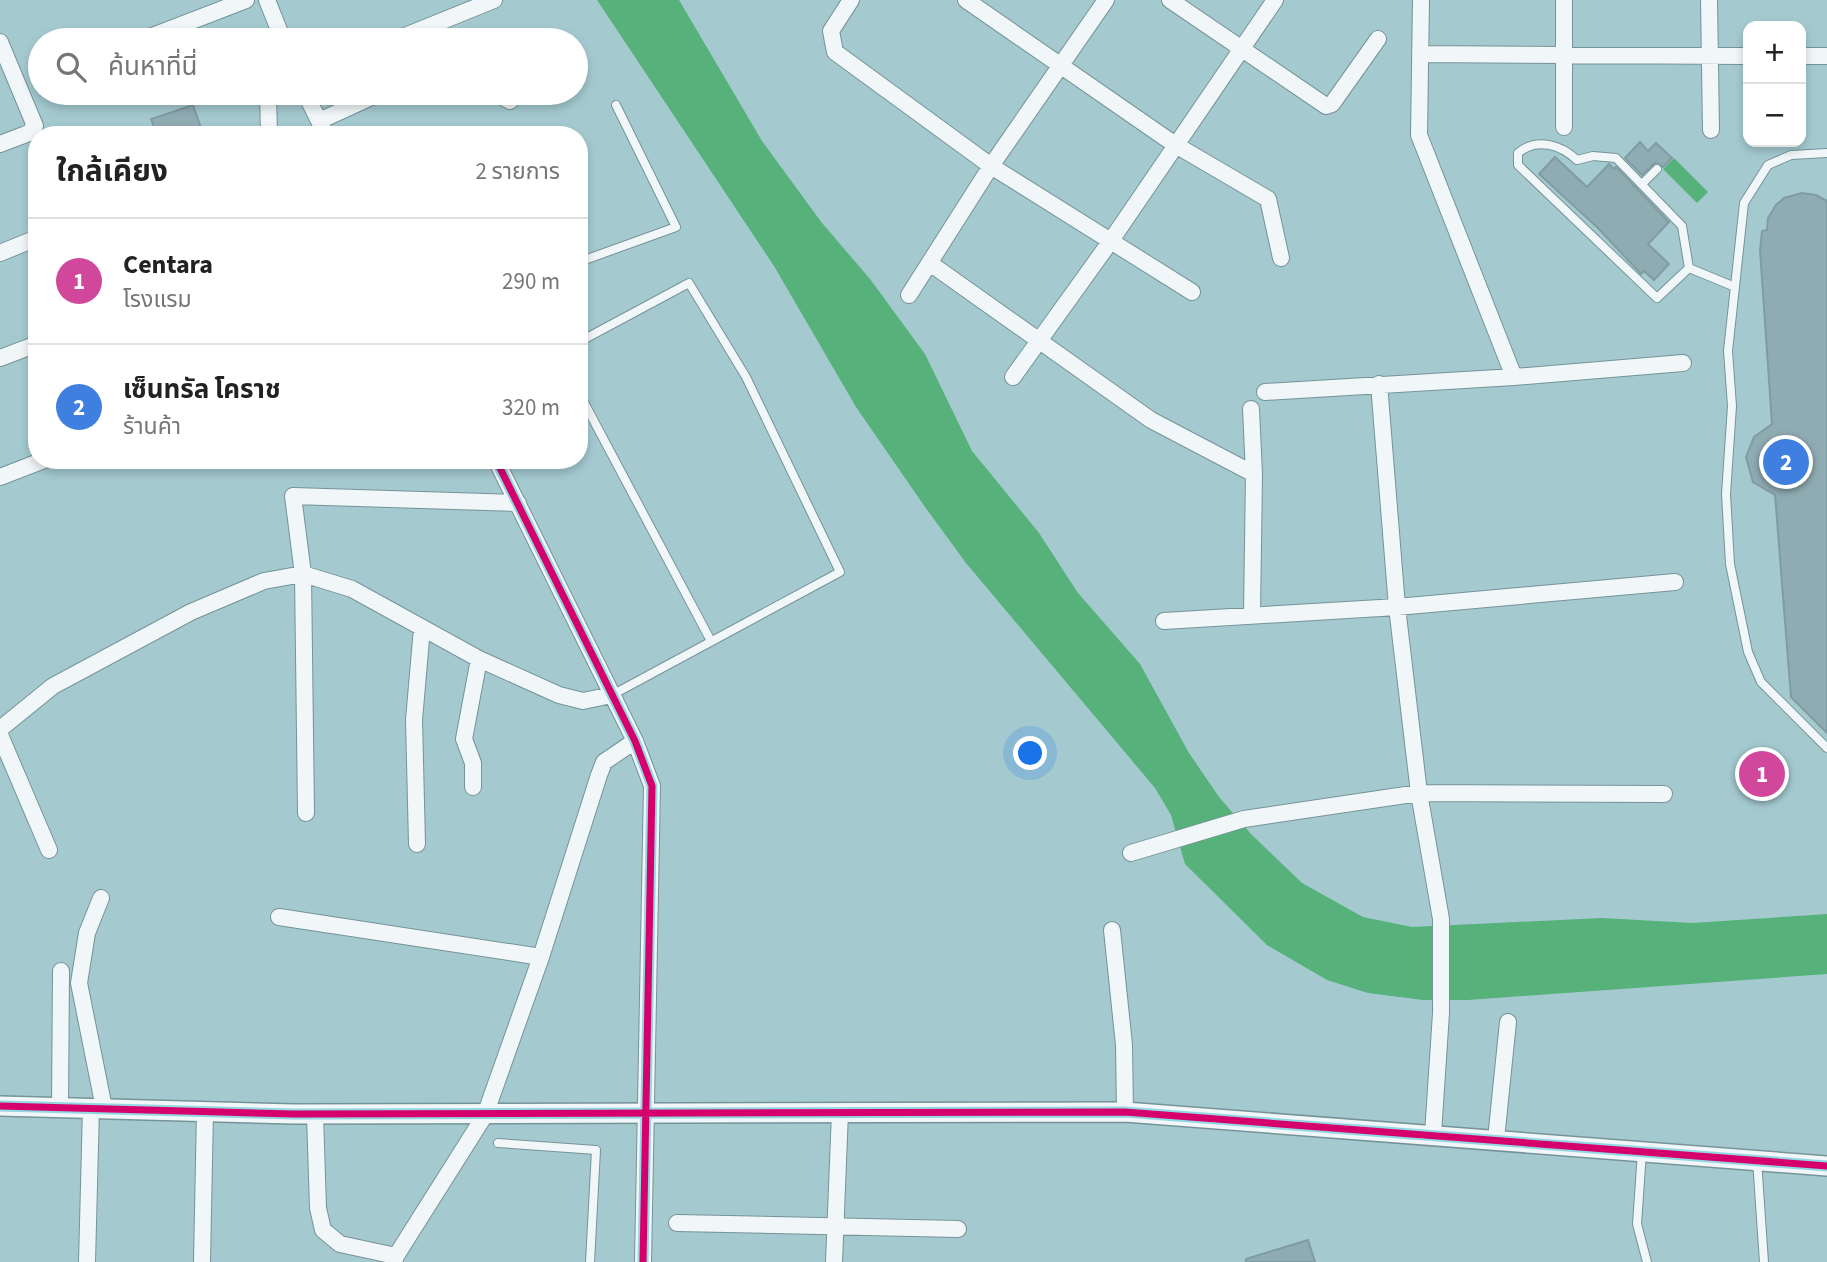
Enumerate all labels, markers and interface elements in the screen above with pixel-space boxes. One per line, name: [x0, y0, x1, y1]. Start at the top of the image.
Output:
map controls: [1743, 21, 1806, 147]
button: +: [1743, 21, 1806, 84]
search box: [28, 28, 588, 105]
icon: search: [52, 48, 90, 86]
text: ค้นหาที่นี่: [108, 48, 198, 85]
button: −: [1743, 84, 1806, 147]
text: ใกล้เคียง: [56, 150, 168, 193]
text: 2 รายการ: [475, 155, 560, 188]
text: Centara: [123, 246, 213, 283]
text: 1: [73, 265, 85, 298]
text: 290 m: [502, 265, 560, 298]
text: โรงแรม: [123, 283, 192, 316]
text: เซ็นทรัล โคราช: [123, 371, 280, 408]
text: 2: [73, 391, 85, 424]
text: 320 m: [502, 391, 560, 424]
text: ร้านค้า: [123, 410, 181, 443]
pin: 2: [1763, 436, 1809, 488]
your location: [1013, 736, 1047, 770]
pin: 1: [1739, 748, 1785, 800]

